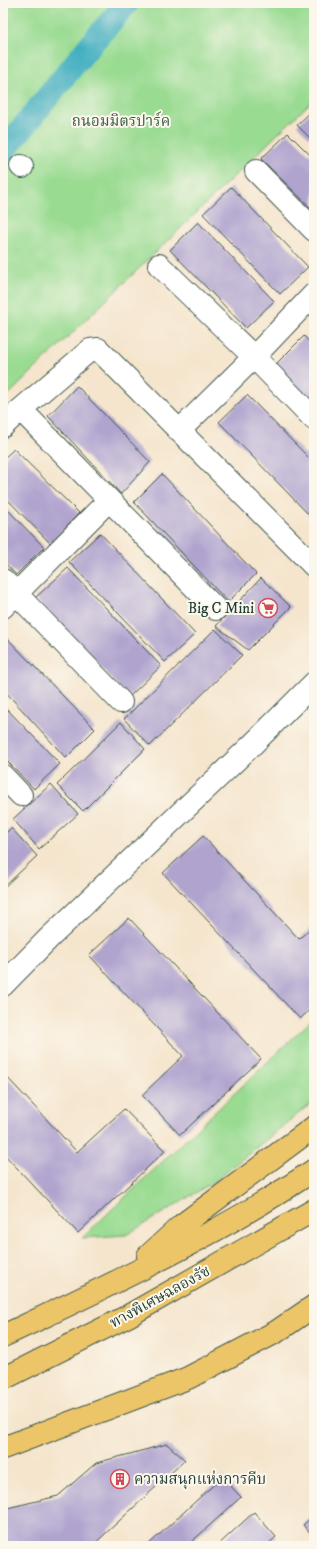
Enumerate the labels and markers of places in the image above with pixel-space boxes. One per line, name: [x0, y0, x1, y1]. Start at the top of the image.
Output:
supermarket icon: Big C Mini: [257, 597, 279, 619]
place label: Big C Mini: [188, 599, 254, 618]
building icon: ความสนุกแห่งการคีบ: [109, 1468, 131, 1490]
place label: ความสนุกแห่งการคีบ: [134, 1470, 266, 1490]

